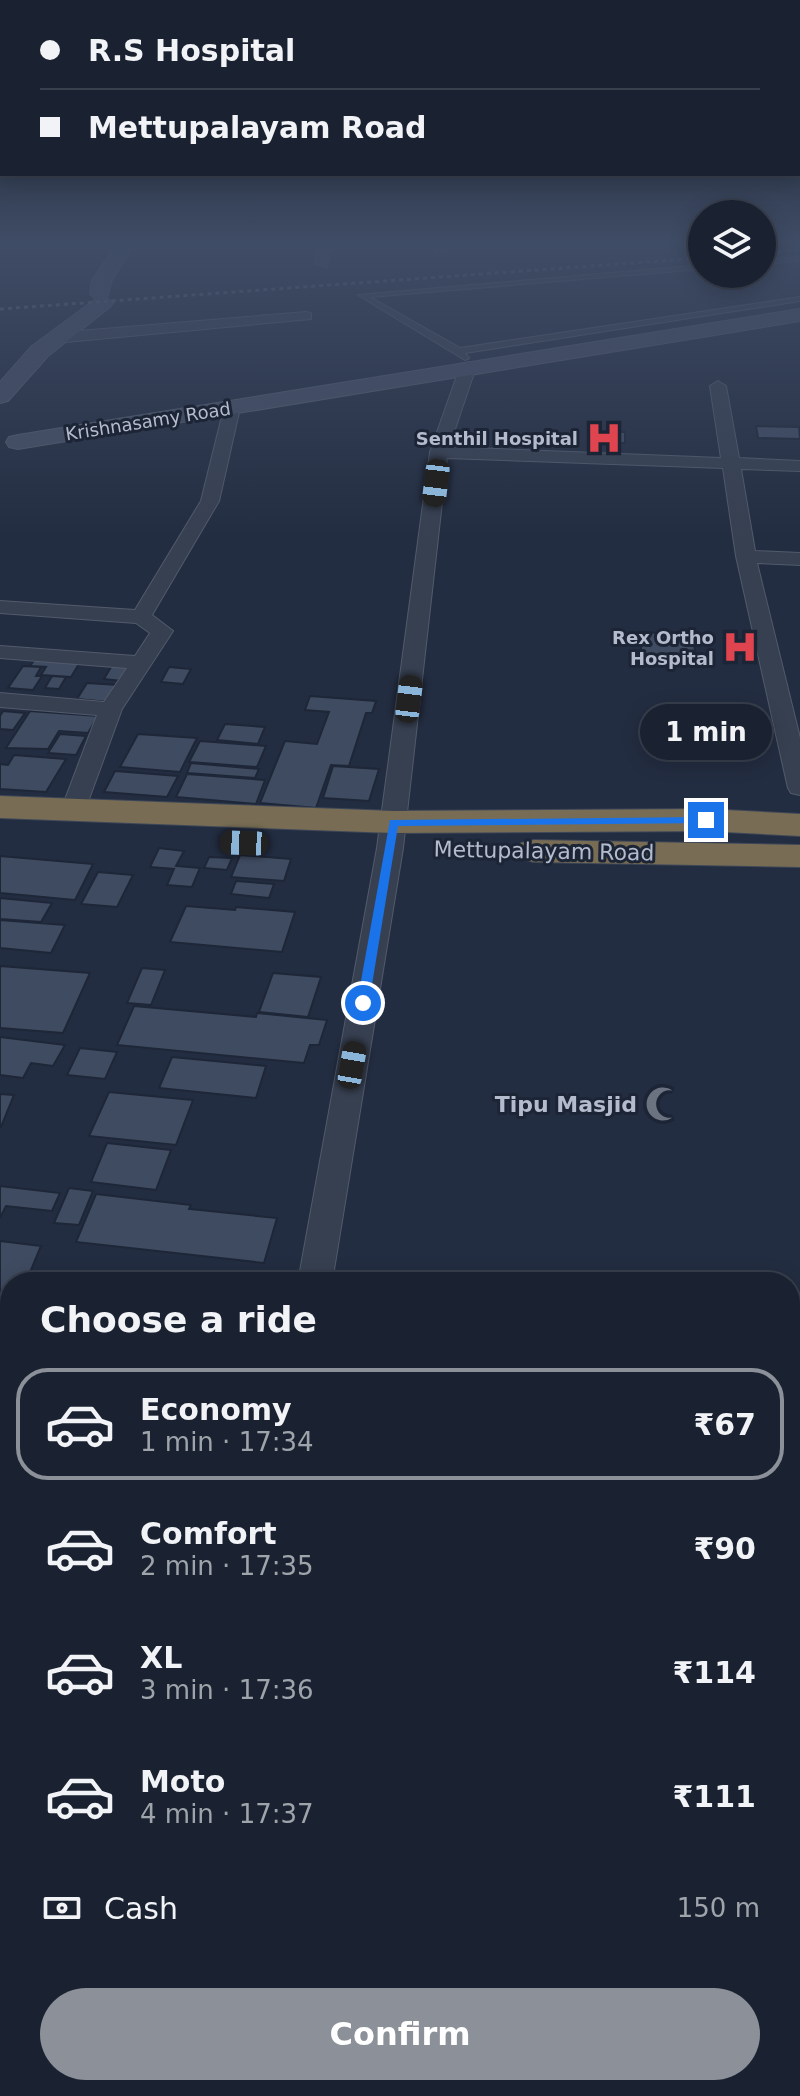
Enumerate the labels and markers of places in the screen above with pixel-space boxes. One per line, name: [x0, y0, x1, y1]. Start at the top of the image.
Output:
hospital icon: Senthil Hospital: [585, 419, 623, 457]
place label: Senthil Hospital: [416, 428, 578, 449]
place label: Rex Ortho Hospital: [612, 627, 714, 669]
hospital icon: Rex Ortho Hospital: [721, 628, 759, 666]
mosque icon: Tipu Masjid: [644, 1085, 682, 1123]
place label: Tipu Masjid: [495, 1092, 637, 1117]

